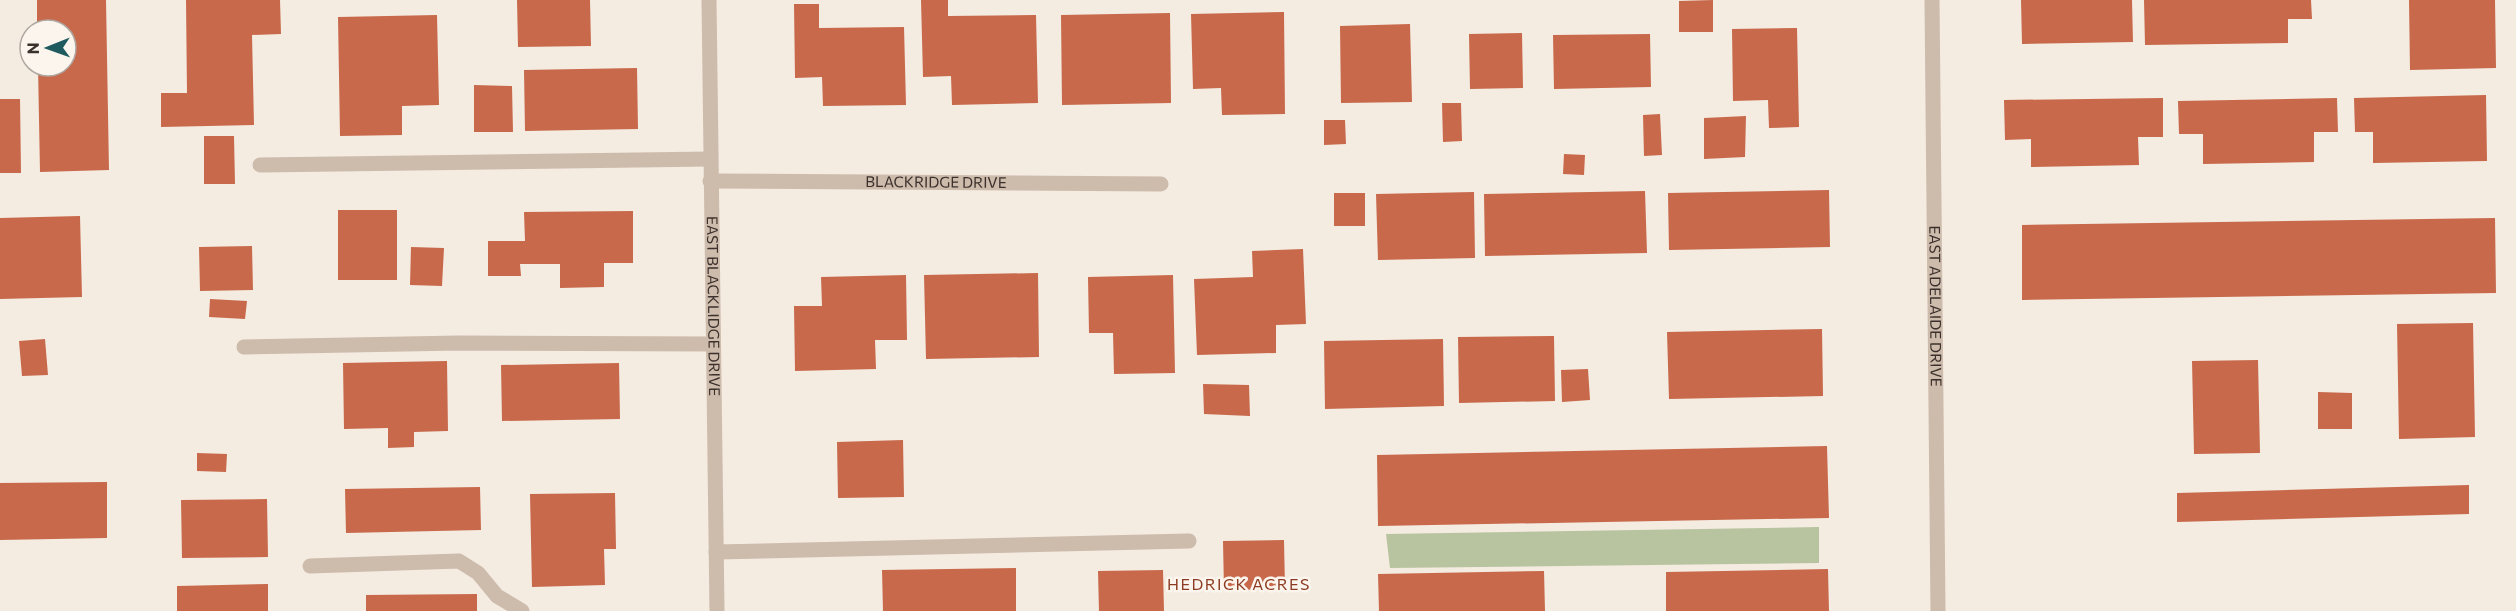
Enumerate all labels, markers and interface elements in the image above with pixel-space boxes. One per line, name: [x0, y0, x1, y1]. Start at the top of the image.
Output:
north arrow: [18, 18, 78, 78]
text: N: [23, 42, 42, 54]
street label: BLACKRIDGE DRIVE: [865, 172, 1007, 191]
street label: EAST BLACKLIDGE DRIVE: [704, 216, 724, 396]
street label: EAST ADELAIDE DRIVE: [1926, 225, 1946, 387]
district label: HEDRICK ACRES: [1167, 574, 1311, 593]

